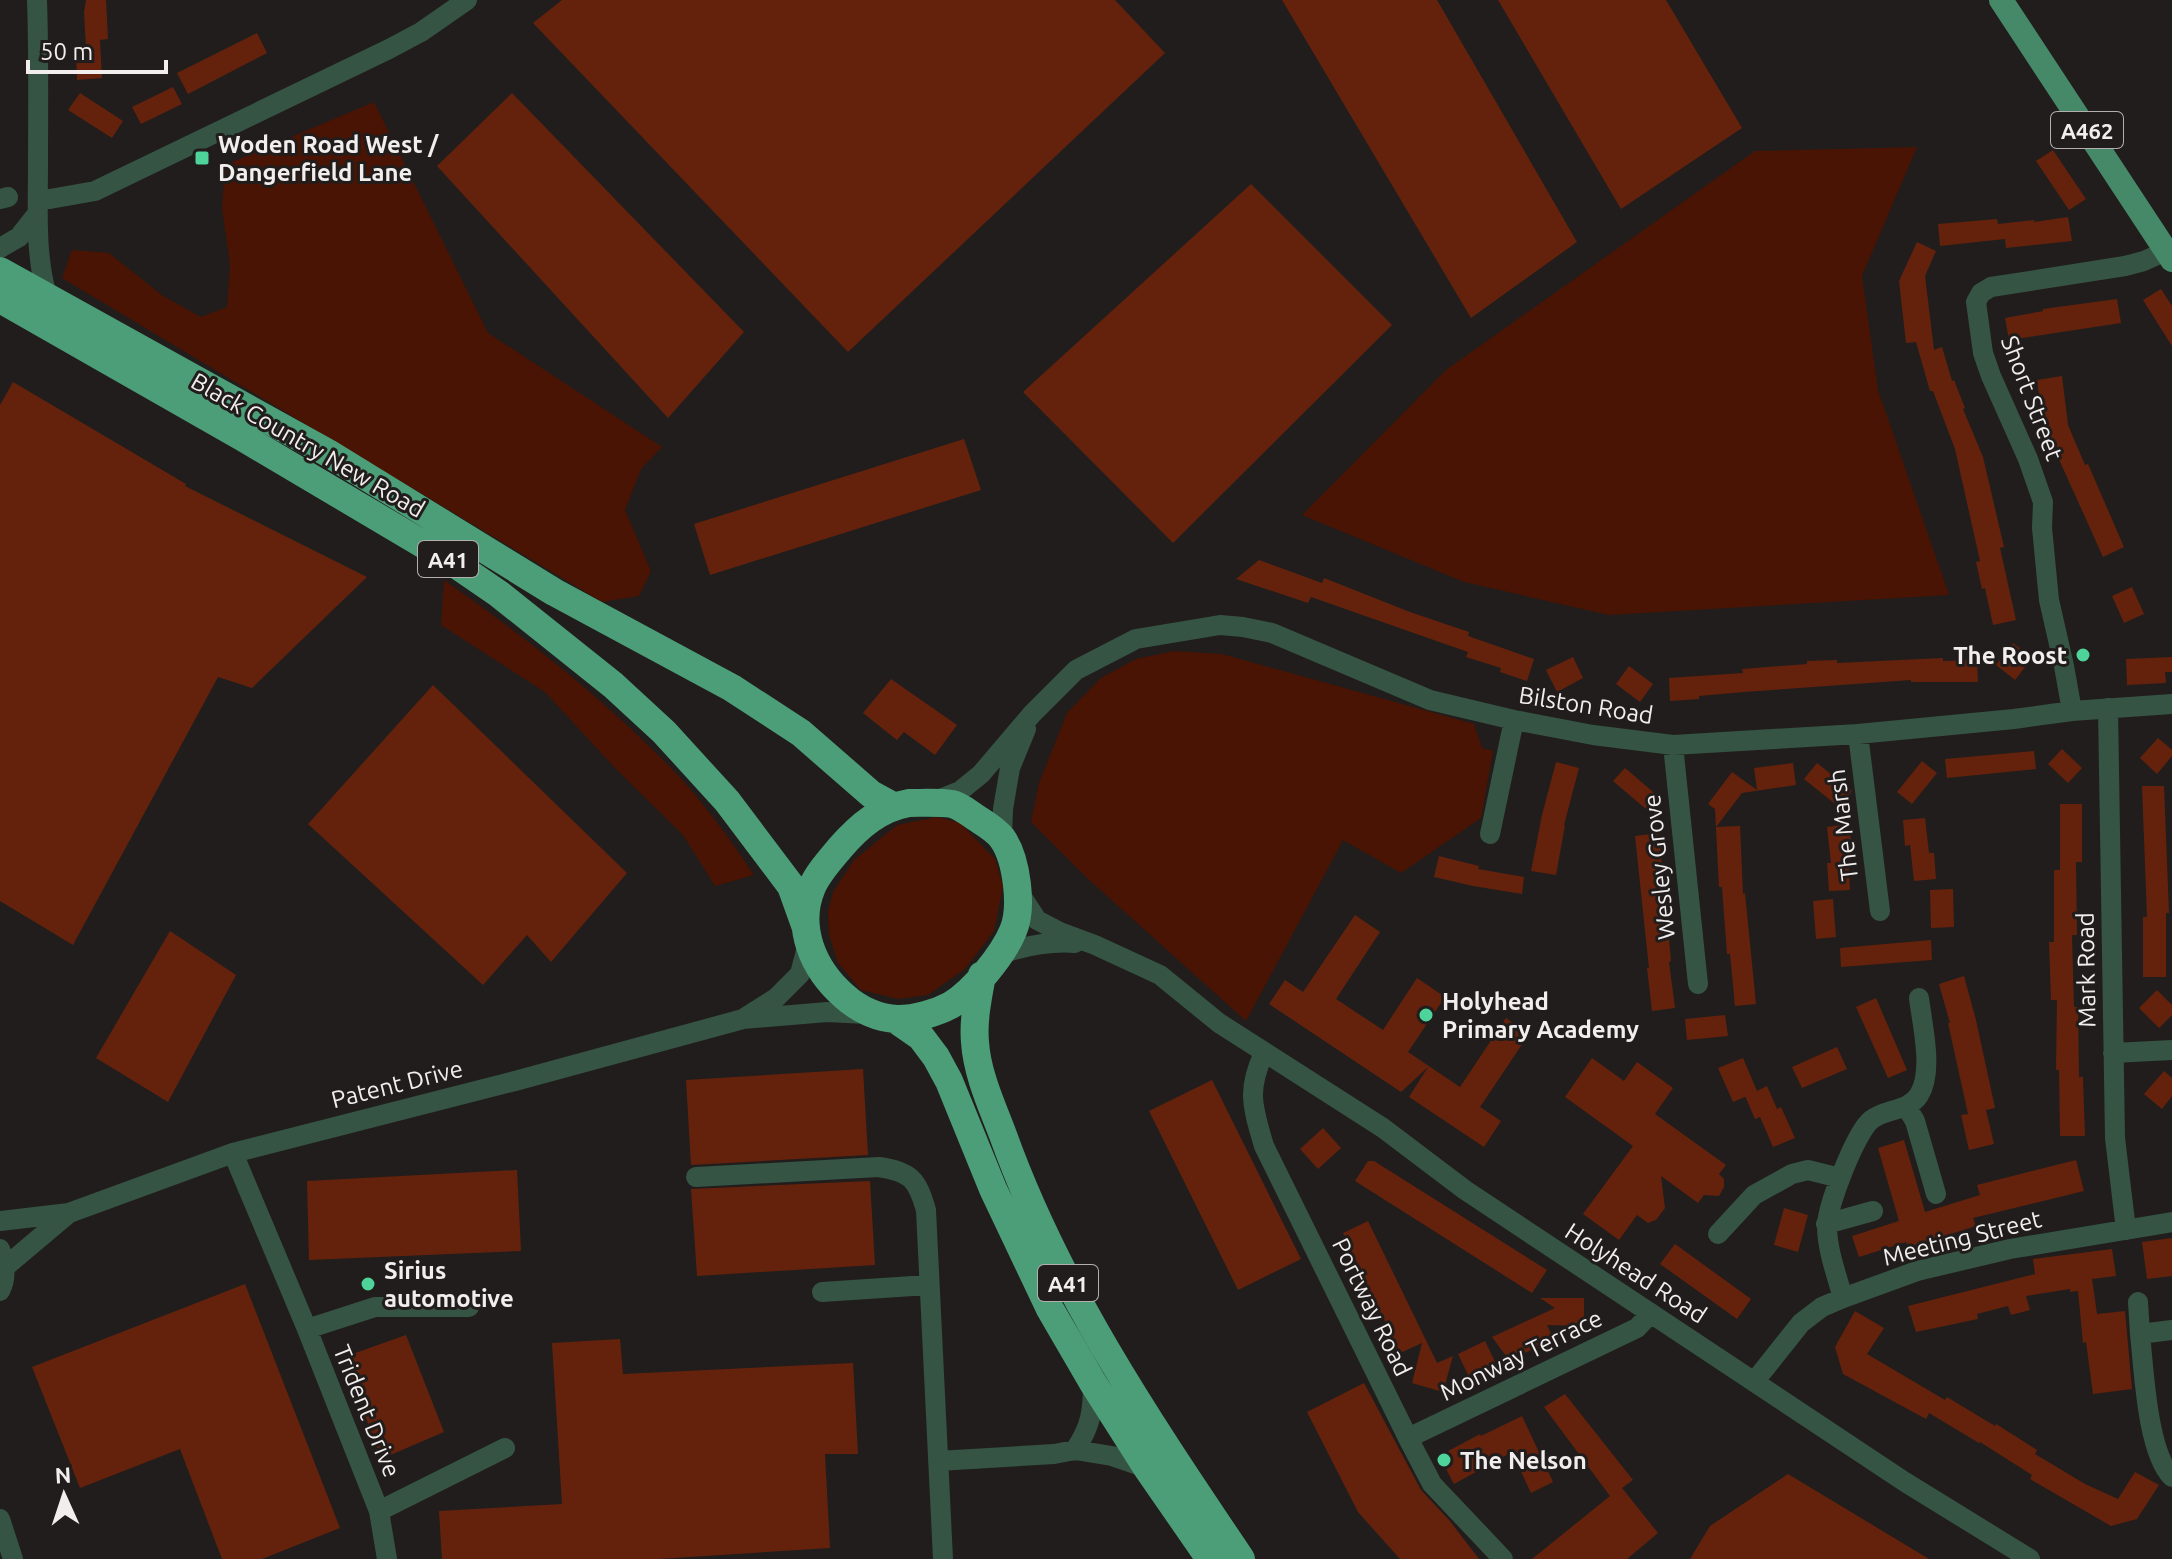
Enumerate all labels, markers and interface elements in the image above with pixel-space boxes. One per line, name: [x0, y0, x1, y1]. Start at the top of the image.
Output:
scale bar: [28, 24, 166, 74]
text: 50 m: [40, 38, 93, 65]
road number: A462: [2051, 112, 2123, 148]
place label: Woden Road West / Dangerfield Lane: [218, 131, 439, 186]
marker: Woden Road West / Dangerfield Lane: [193, 149, 211, 167]
street label: Short Street: [1996, 332, 2068, 465]
street label: Black Country New Road: [187, 367, 429, 523]
road number: A41: [418, 541, 478, 577]
place label: The Roost: [1953, 642, 2067, 669]
marker: The Roost: [2074, 646, 2092, 664]
street label: Bilston Road: [1517, 681, 1655, 729]
street label: The Marsh: [1823, 768, 1863, 882]
street label: Wesley Grove: [1638, 793, 1680, 941]
street label: Mark Road: [2071, 912, 2101, 1028]
place label: Holyhead Primary Academy: [1442, 988, 1639, 1043]
marker: Holyhead Primary Academy: [1417, 1006, 1435, 1024]
street label: Patent Drive: [328, 1055, 466, 1113]
street label: Meeting Street: [1880, 1205, 2045, 1271]
street label: Holyhead Road: [1560, 1217, 1712, 1329]
street label: Portway Road: [1327, 1234, 1417, 1380]
place label: Sirius automotive: [384, 1257, 514, 1312]
road number: A41: [1038, 1265, 1098, 1301]
marker: Sirius automotive: [359, 1275, 377, 1293]
street label: Monway Terrace: [1436, 1304, 1606, 1406]
street label: Trident Drive: [328, 1341, 406, 1481]
place label: The Nelson: [1460, 1447, 1587, 1474]
marker: The Nelson: [1435, 1451, 1453, 1469]
north arrow: [24, 1455, 104, 1535]
text: N: [54, 1462, 72, 1487]

